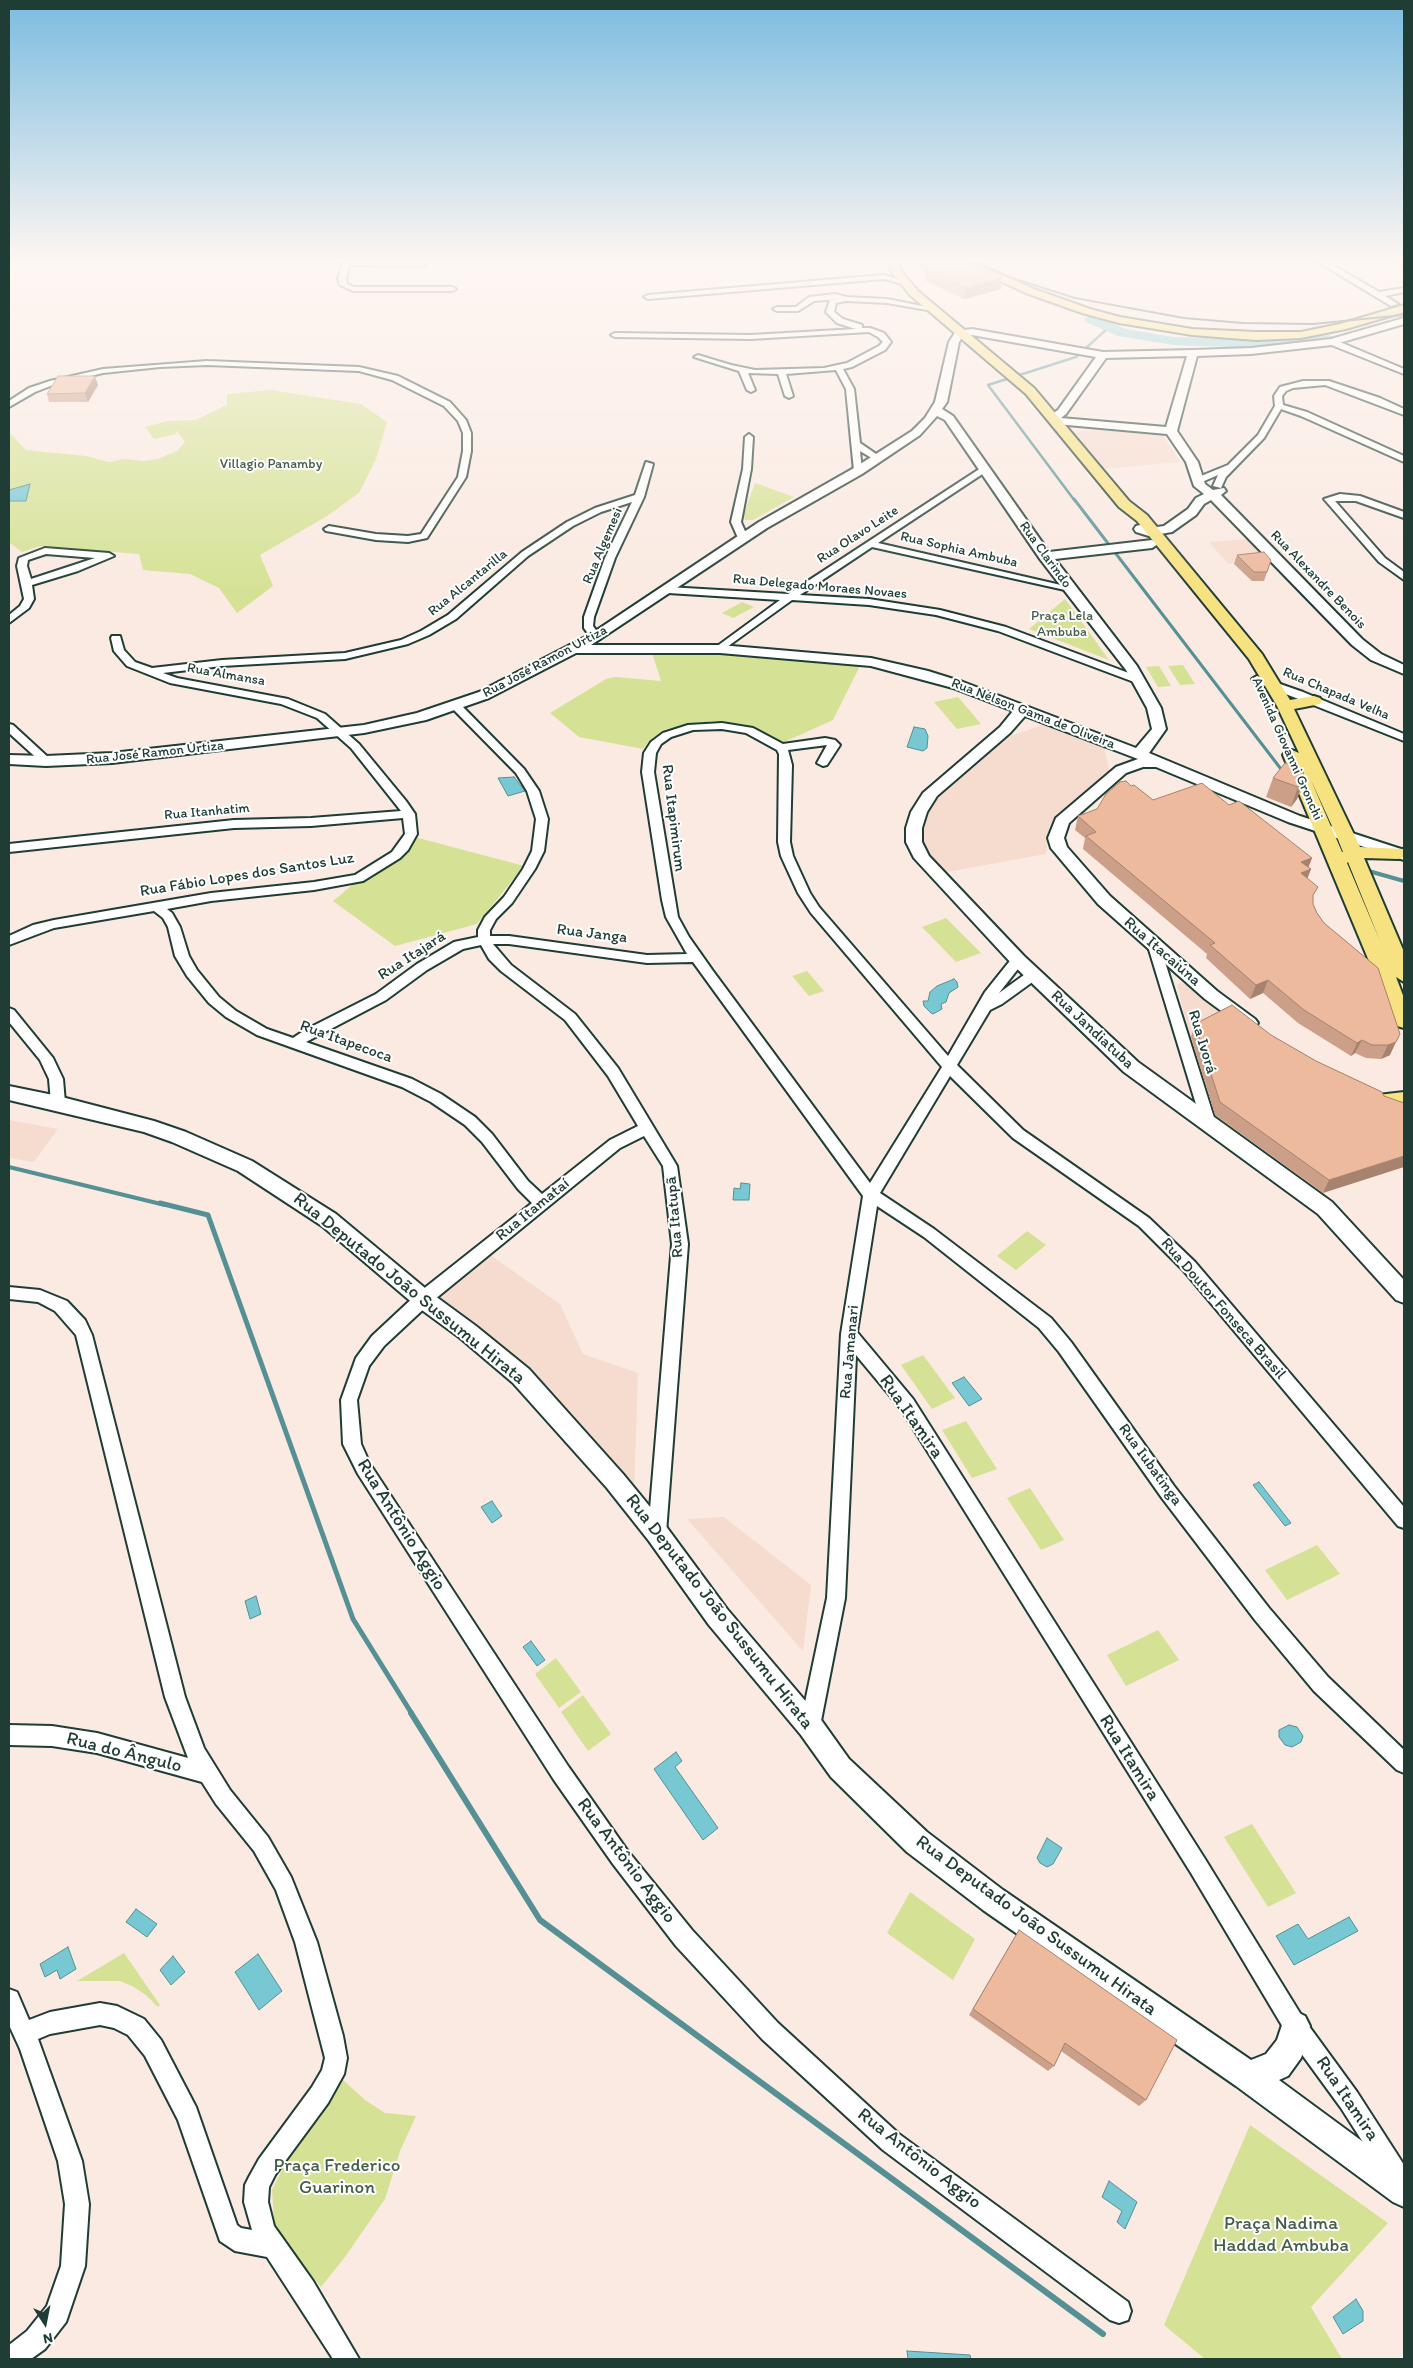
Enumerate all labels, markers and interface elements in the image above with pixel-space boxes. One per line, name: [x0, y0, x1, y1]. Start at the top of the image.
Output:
park label: Villagio Panamby: [220, 456, 322, 472]
street label: Rua Olavo Leite: [814, 502, 902, 568]
street label: Rua Algemesi: [579, 505, 627, 587]
street label: Rua Clarindo: [1015, 518, 1075, 592]
street label: Rua Alexandre Benois: [1267, 527, 1369, 633]
street label: Rua Sophia Ambuba: [899, 528, 1019, 572]
street label: Rua Alcantarilla: [425, 546, 511, 620]
street label: Rua Delegado Moraes Novaes: [732, 571, 908, 603]
park label: Praça Lela Ambuba: [1031, 608, 1093, 640]
street label: Rua José Ramon Urtiza: [480, 622, 610, 702]
street label: Rua Almansa: [186, 660, 266, 690]
street label: Rua Chapada Velha: [1280, 664, 1392, 724]
street label: Rua Nélson Gama de Oliveira: [949, 675, 1117, 753]
street label: Avenida Giovanni Gronchi: [1248, 675, 1326, 823]
street label: Rua José Ramon Urtiza: [85, 737, 225, 769]
street label: Rua Itapimirum: [657, 763, 689, 873]
street label: Rua Itanhatim: [163, 800, 251, 824]
street label: Rua Fábio Lopes dos Santos Luz: [139, 849, 355, 901]
street label: Rua Itacaiúna: [1120, 913, 1204, 991]
street label: Rua Janga: [556, 920, 628, 948]
street label: Rua Itajará: [375, 927, 449, 985]
street label: Rua Jandiatuba: [1046, 987, 1138, 1073]
street label: Rua Ivorá: [1183, 1008, 1221, 1076]
street label: Rua Itapecoca: [297, 1016, 395, 1068]
street label: Rua Itamataí: [492, 1174, 574, 1246]
street label: Rua Itatupã: [662, 1175, 688, 1259]
street label: Rua Deputado João Sussumu Hirata: [288, 1188, 530, 1390]
street label: Rua Doutor Fonseca Brasil: [1156, 1234, 1290, 1384]
street label: Rua Jamanari: [836, 1304, 864, 1400]
street label: Rua Itamira: [874, 1371, 948, 1463]
street label: Rua Iubatinga: [1114, 1420, 1186, 1510]
street label: Rua Antônio Aggio: [351, 1455, 451, 1595]
street label: Rua Deputado João Sussumu Hirata: [620, 1490, 818, 1734]
street label: Rua Itamira: [1094, 1711, 1164, 1805]
street label: Rua do Ângulo: [64, 1728, 184, 1778]
street label: Rua Antônio Aggio: [571, 1794, 681, 1928]
street label: Rua Deputado João Sussumu Hirata: [911, 1831, 1161, 2021]
street label: Rua Itamira: [1310, 2052, 1384, 2146]
street label: Rua Antônio Aggio: [852, 2104, 986, 2214]
park label: Praça Frederico Guarinon: [273, 2155, 401, 2199]
park label: Praça Nadima Haddad Ambuba: [1213, 2213, 1349, 2257]
north arrow: [20, 2298, 70, 2348]
text: N: [42, 2329, 54, 2347]

